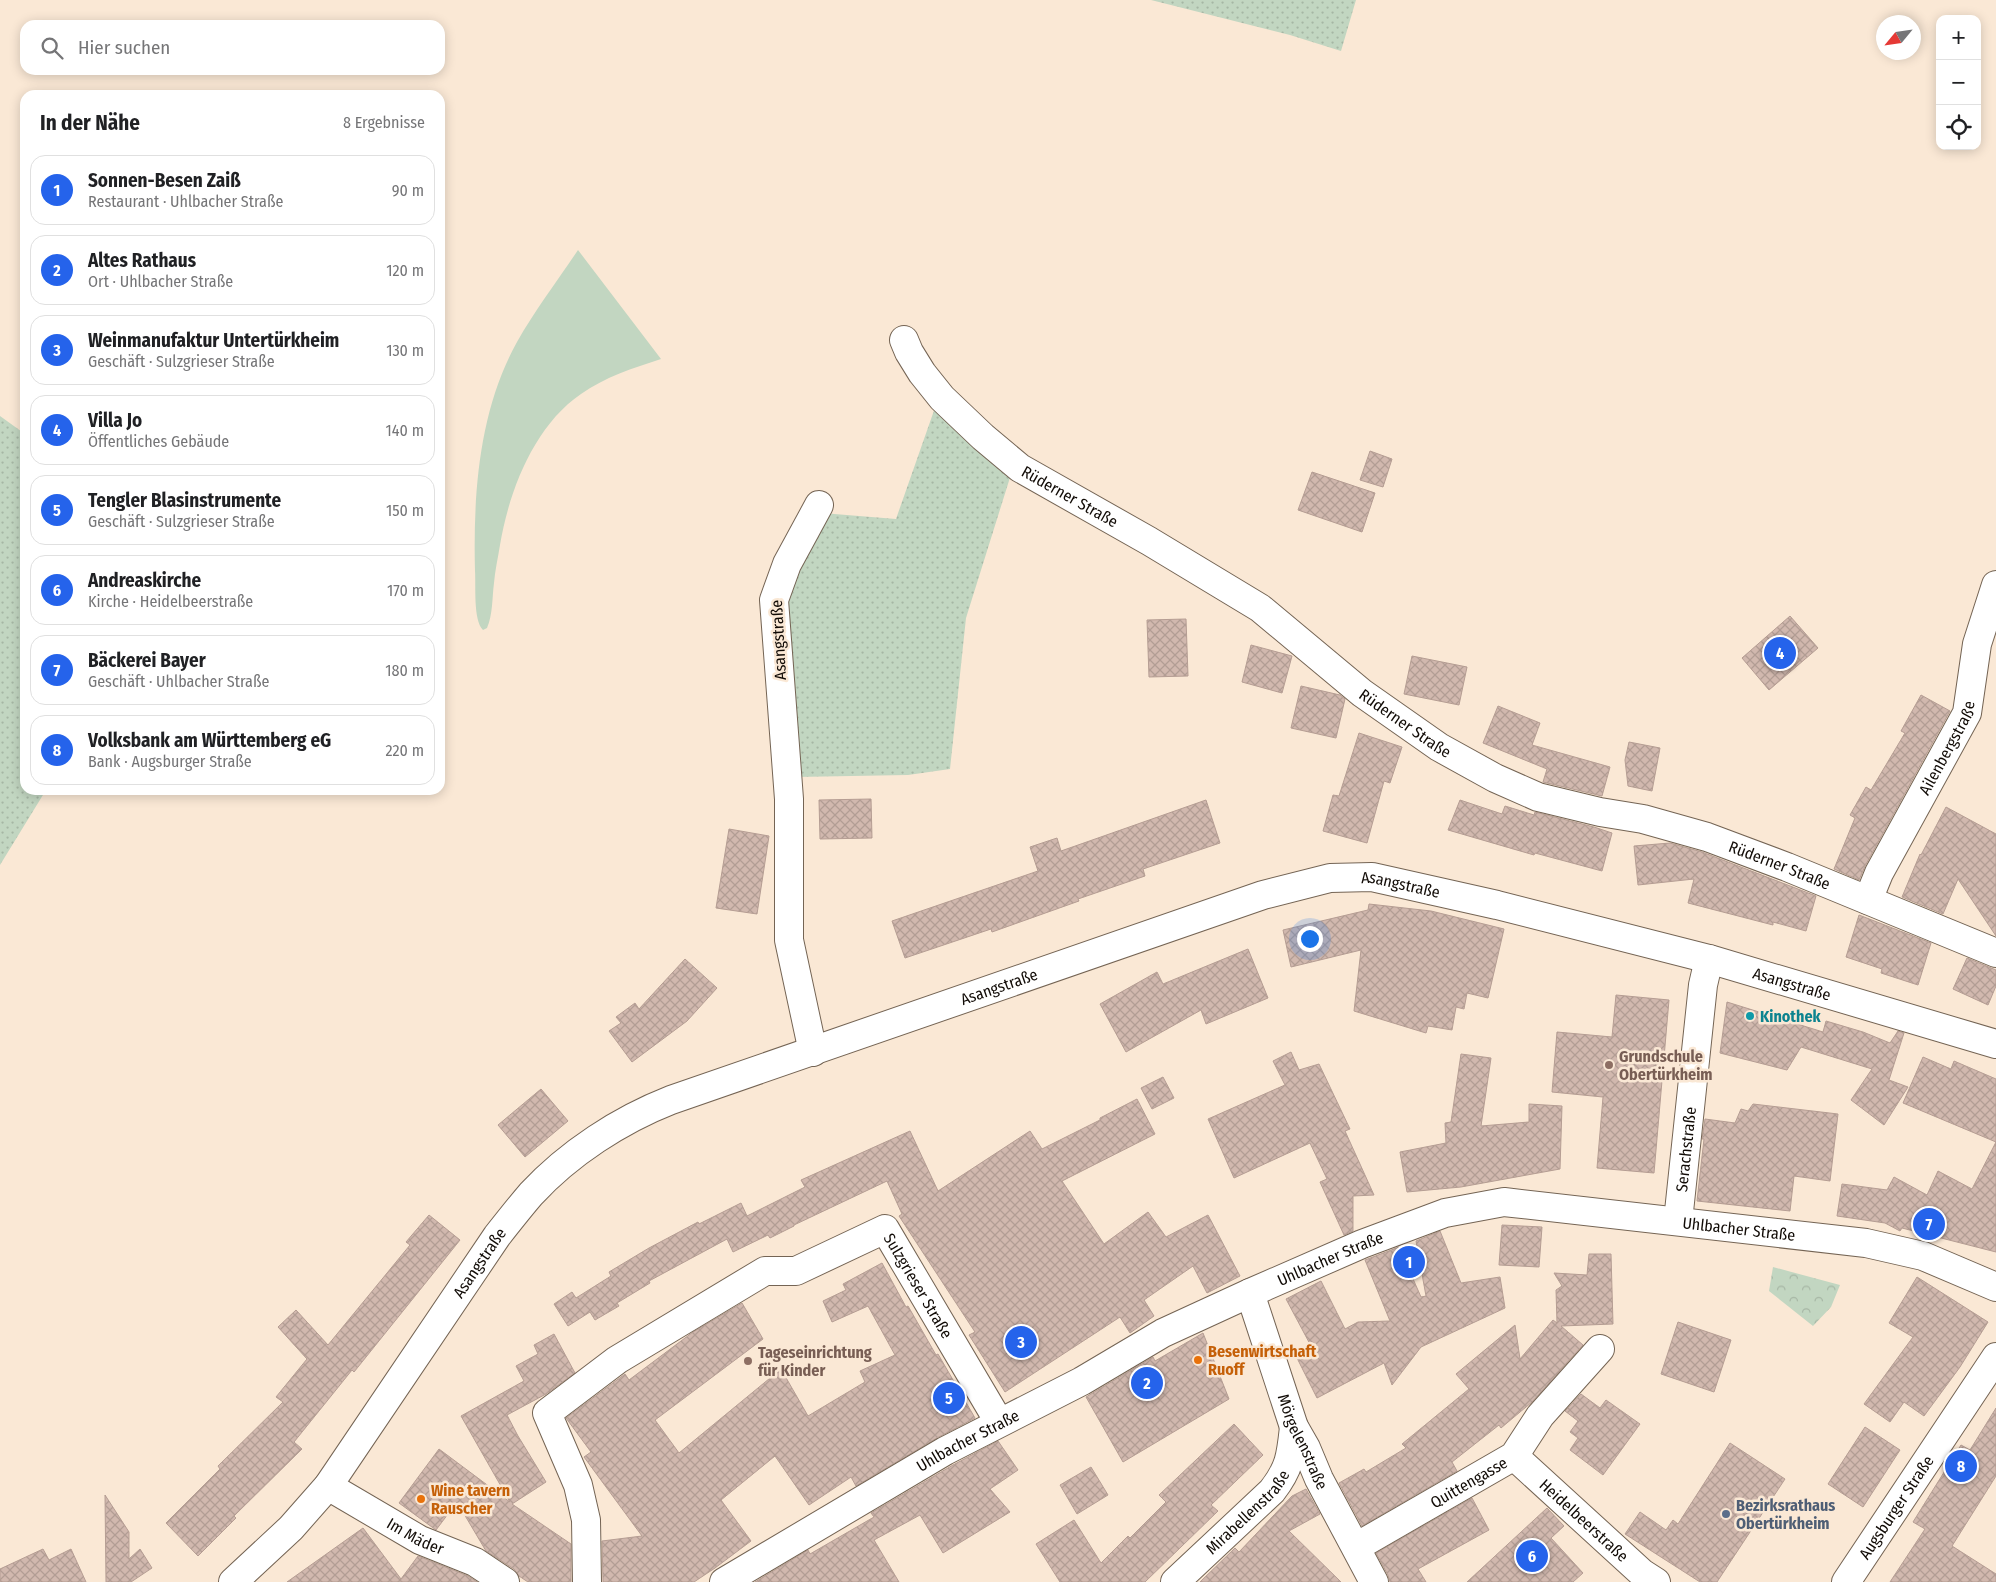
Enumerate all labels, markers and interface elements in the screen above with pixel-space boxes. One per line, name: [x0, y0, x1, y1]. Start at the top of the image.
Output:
north arrow: [1876, 15, 1921, 60]
map controls: [1936, 15, 1981, 150]
button: +: [1936, 15, 1981, 60]
search box: [20, 20, 445, 75]
icon: search: [38, 34, 66, 62]
text: Hier suchen: [78, 36, 170, 59]
button: −: [1936, 60, 1981, 105]
button: locate: [1936, 105, 1981, 150]
text: In der Nähe: [40, 110, 140, 136]
text: 8 Ergebnisse: [343, 113, 425, 132]
text: Sonnen-Besen Zaiß: [88, 169, 241, 192]
text: 1: [54, 181, 60, 200]
text: 90 m: [392, 181, 424, 200]
text: Restaurant · Uhlbacher Straße: [88, 192, 283, 211]
text: Altes Rathaus: [88, 249, 196, 272]
text: 2: [53, 261, 61, 280]
text: 120 m: [386, 261, 424, 280]
text: Ort · Uhlbacher Straße: [88, 272, 233, 291]
text: Weinmanufaktur Untertürkheim: [88, 329, 339, 352]
text: 3: [53, 341, 61, 360]
text: 130 m: [386, 341, 424, 360]
text: Geschäft · Sulzgrieser Straße: [88, 352, 275, 371]
text: Villa Jo: [88, 409, 142, 432]
text: 4: [53, 421, 61, 440]
text: 140 m: [386, 421, 424, 440]
text: Öffentliches Gebäude: [88, 432, 229, 451]
street label: Rüderner Straße: [1018, 462, 1121, 531]
text: Tengler Blasinstrumente: [88, 489, 281, 512]
text: 5: [53, 501, 61, 520]
text: 150 m: [386, 501, 424, 520]
text: Geschäft · Sulzgrieser Straße: [88, 512, 275, 531]
text: Andreaskirche: [88, 569, 201, 592]
text: 6: [53, 581, 61, 600]
text: 170 m: [387, 581, 424, 600]
text: Kirche · Heidelbeerstraße: [88, 592, 253, 611]
street label: Asangstraße: [767, 599, 790, 681]
pin: 4: [1764, 634, 1796, 672]
text: Bäckerei Bayer: [88, 649, 206, 672]
text: 7: [54, 661, 60, 680]
text: 180 m: [385, 661, 424, 680]
text: Geschäft · Uhlbacher Straße: [88, 672, 269, 691]
street label: Rüderner Straße: [1355, 685, 1454, 762]
street label: Ailenbergstraße: [1915, 700, 1979, 798]
text: Volksbank am Württemberg eG: [88, 729, 331, 752]
text: 8: [53, 741, 61, 760]
text: 220 m: [385, 741, 424, 760]
text: Bank · Augsburger Straße: [88, 752, 252, 771]
street label: Rüderner Straße: [1726, 837, 1833, 894]
street label: Asangstraße: [1361, 868, 1442, 902]
your location: [1297, 926, 1323, 952]
street label: Asangstraße: [1751, 964, 1833, 1005]
street label: Asangstraße: [958, 965, 1040, 1009]
place label: Kinothek: [1760, 1007, 1821, 1026]
marker: Kinothek: [1744, 1010, 1756, 1022]
place label: Grundschule Obertürkheim: [1619, 1047, 1713, 1084]
marker: Grundschule Obertürkheim: [1603, 1059, 1615, 1071]
street label: Serachstraße: [1672, 1106, 1700, 1193]
pin: 7: [1913, 1205, 1945, 1243]
street label: Uhlbacher Straße: [1681, 1213, 1796, 1245]
street label: Asangstraße: [449, 1224, 510, 1301]
street label: Uhlbacher Straße: [1274, 1228, 1386, 1290]
street label: Sulzgrieser Straße: [880, 1230, 956, 1342]
pin: 1: [1393, 1243, 1425, 1281]
pin: 3: [1005, 1323, 1037, 1361]
place label: Besenwirtschaft Ruoff: [1208, 1342, 1317, 1379]
place label: Tageseinrichtung für Kinder: [758, 1343, 872, 1380]
marker: Besenwirtschaft Ruoff: [1192, 1354, 1204, 1366]
marker: Tageseinrichtung für Kinder: [742, 1355, 754, 1367]
pin: 2: [1131, 1364, 1163, 1402]
pin: 5: [933, 1379, 965, 1417]
street label: Mörgelenstraße: [1274, 1392, 1332, 1493]
street label: Uhlbacher Straße: [913, 1406, 1022, 1476]
pin: 8: [1945, 1447, 1977, 1485]
street label: Augsburger Straße: [1855, 1452, 1938, 1563]
street label: Quittengasse: [1427, 1453, 1511, 1512]
street label: Mirabellenstraße: [1202, 1467, 1294, 1558]
street label: Heidelbeerstraße: [1535, 1475, 1632, 1566]
place label: Wine tavern Rauscher: [431, 1481, 510, 1518]
marker: Wine tavern Rauscher: [415, 1493, 427, 1505]
place label: Bezirksrathaus Obertürkheim: [1736, 1496, 1835, 1533]
marker: Bezirksrathaus Obertürkheim: [1720, 1508, 1732, 1520]
street label: Im Mäder: [383, 1514, 447, 1559]
pin: 6: [1516, 1537, 1548, 1575]

